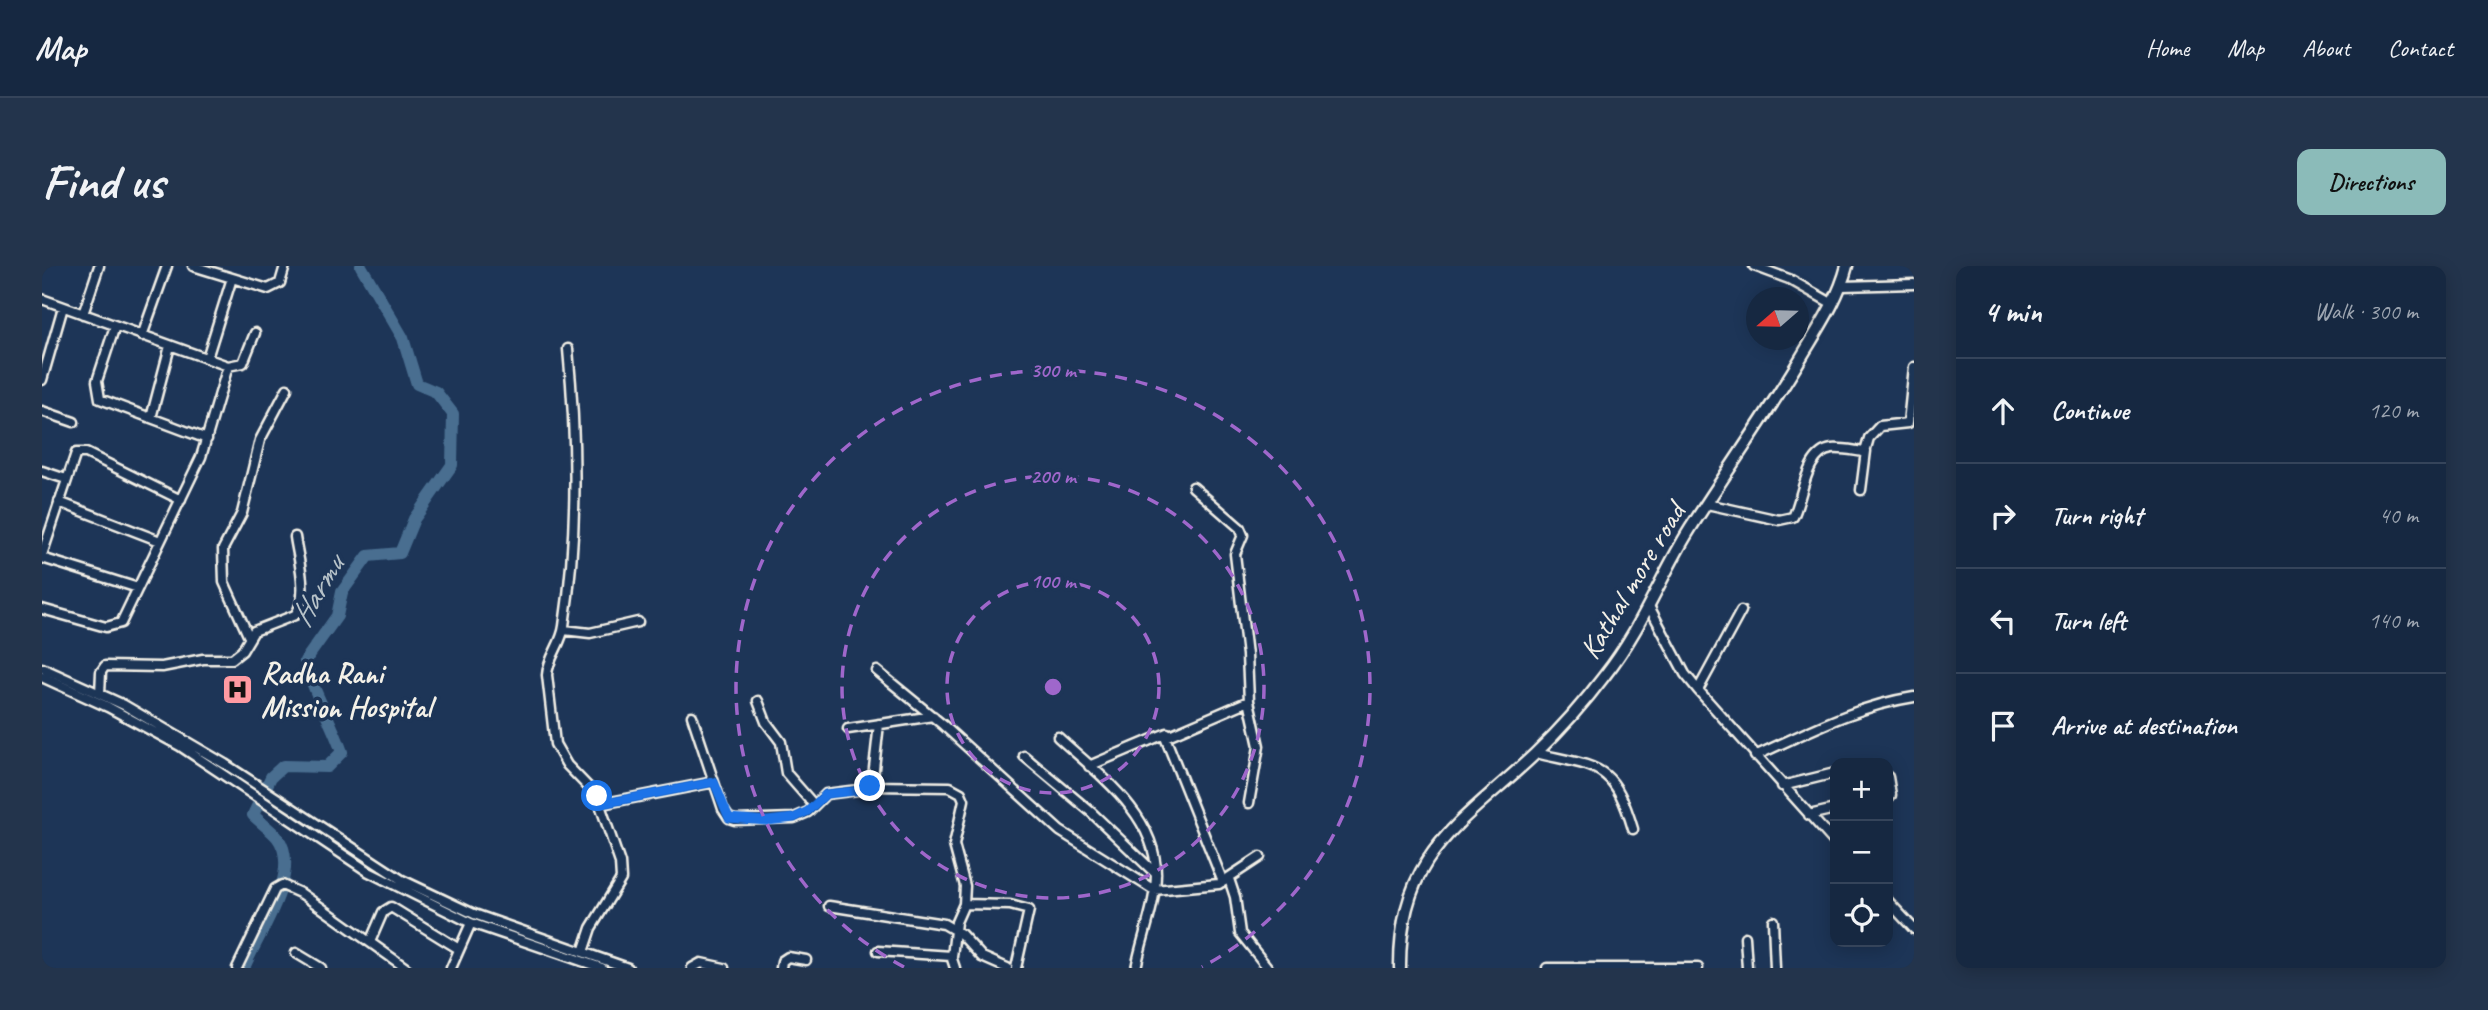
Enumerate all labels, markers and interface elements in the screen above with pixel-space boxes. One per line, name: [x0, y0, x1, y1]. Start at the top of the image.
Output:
text: Map: [35, 27, 86, 69]
text: Home: [2146, 33, 2189, 63]
text: Map: [2227, 33, 2264, 63]
text: About: [2302, 33, 2350, 63]
text: Contact: [2388, 33, 2453, 63]
button: Directions: [2297, 149, 2446, 215]
text: Find us: [42, 151, 164, 213]
north arrow: [1746, 287, 1809, 350]
text: 4 min: [1984, 293, 2041, 331]
text: Walk · 300 m: [2314, 297, 2418, 326]
text: 300 m: [1030, 357, 1078, 383]
icon: ahead: [1984, 392, 2022, 430]
text: Continue: [2051, 394, 2129, 427]
text: 120 m: [2369, 396, 2418, 425]
text: 200 m: [1030, 463, 1078, 489]
street label: Kathal more road: [1571, 492, 1696, 666]
icon: right: [1984, 497, 2022, 535]
text: Turn right: [2051, 499, 2142, 532]
text: 40 m: [2379, 501, 2418, 530]
water label: Harmu: [281, 544, 356, 634]
text: 100 m: [1030, 568, 1078, 594]
icon: left: [1984, 602, 2022, 640]
text: Turn left: [2051, 604, 2126, 637]
text: 140 m: [2369, 606, 2418, 635]
place label: Radha Rani Mission Hospital: [261, 654, 437, 726]
hospital icon: Radha Rani Mission Hospital: [221, 673, 255, 707]
centre of rings: [1041, 675, 1065, 699]
icon: arrive: [1984, 707, 2022, 745]
text: Arrive at destination: [2051, 709, 2237, 742]
map controls: [1830, 758, 1893, 947]
button: +: [1830, 758, 1893, 821]
route end: [854, 770, 885, 801]
route start: [581, 780, 612, 811]
button: −: [1830, 821, 1893, 884]
button: locate: [1830, 884, 1893, 947]

